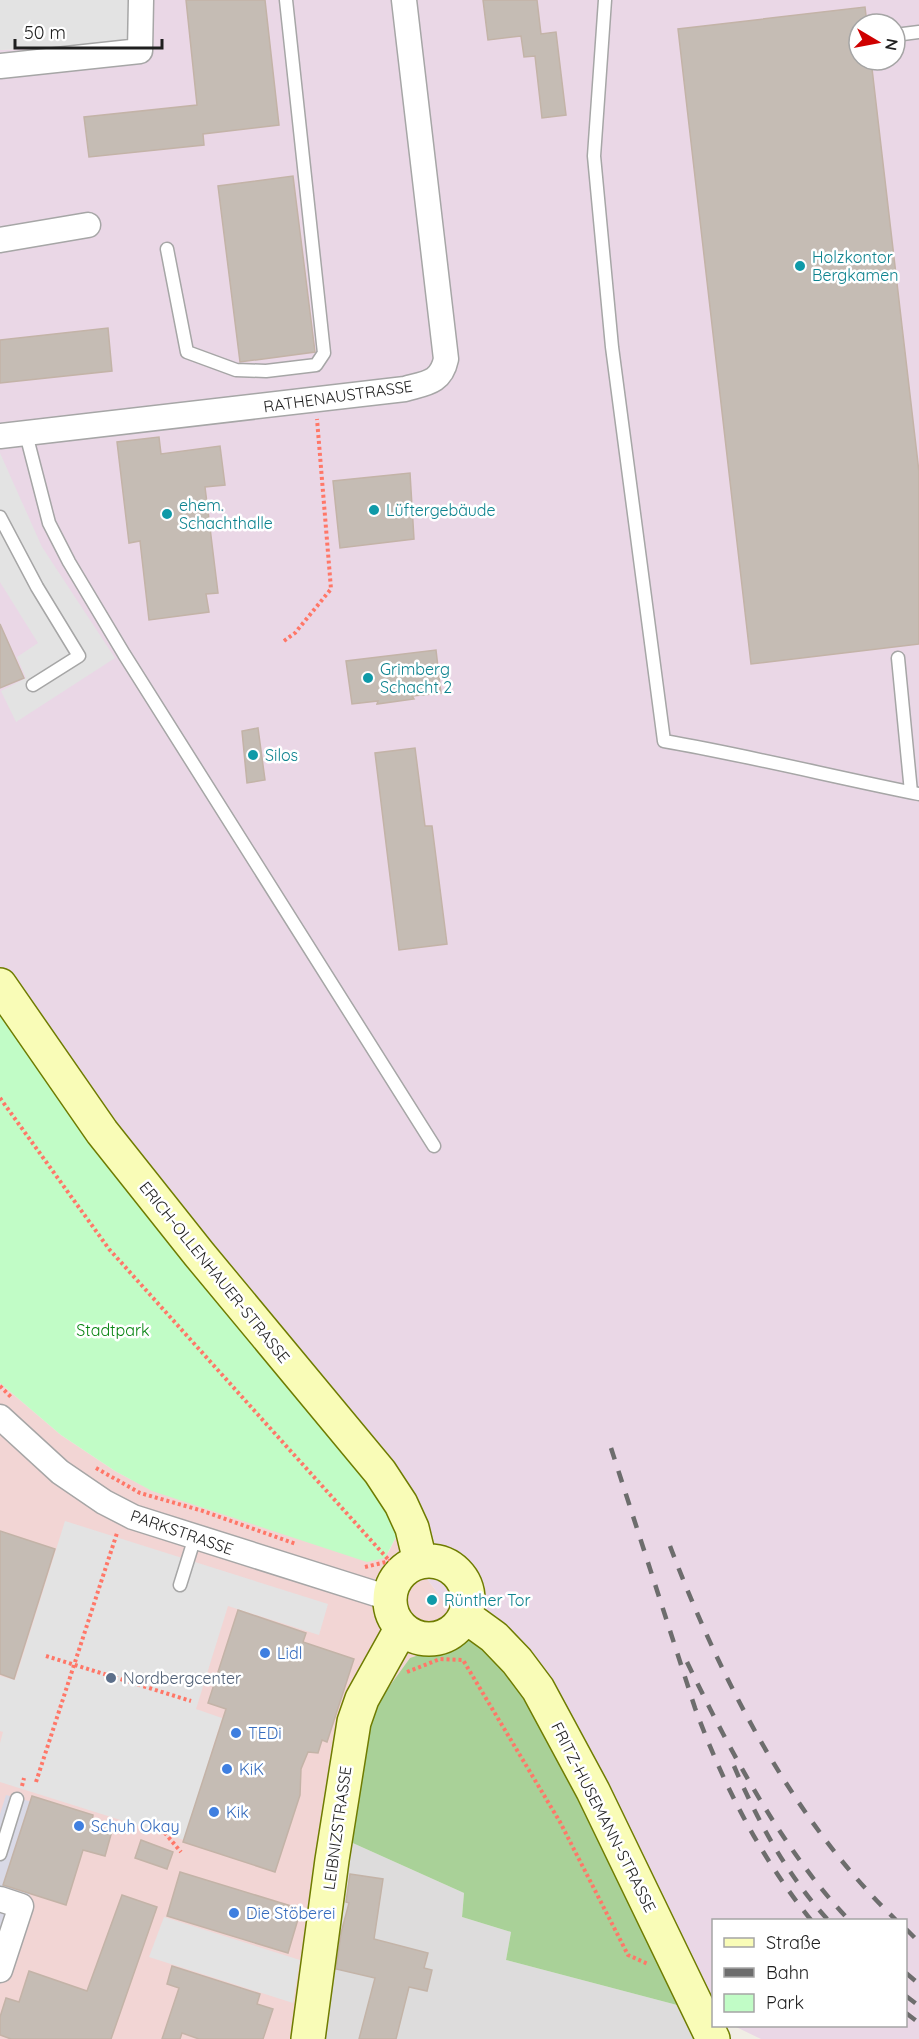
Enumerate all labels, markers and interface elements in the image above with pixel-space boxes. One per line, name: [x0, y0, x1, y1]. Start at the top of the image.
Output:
scale bar: [15, 12, 162, 50]
north arrow: [847, 12, 907, 72]
text: 50 m: [24, 21, 66, 44]
text: N: [881, 37, 903, 52]
place label: Holzkontor Bergkamen: [812, 247, 898, 285]
marker: Holzkontor Bergkamen: [793, 259, 807, 273]
street label: RATHENAUSTRASSE: [262, 376, 414, 416]
place label: ehem. Schachthalle: [179, 495, 273, 533]
place label: Lüftergebäude: [386, 500, 496, 520]
marker: Lüftergebäude: [367, 503, 381, 517]
marker: ehem. Schachthalle: [160, 507, 174, 521]
place label: Grimberg Schacht 2: [380, 659, 452, 697]
marker: Grimberg Schacht 2: [361, 671, 375, 685]
place label: Silos: [265, 745, 298, 765]
marker: Silos: [246, 748, 260, 762]
street label: ERICH-OLLENHAUER-STRASSE: [135, 1177, 295, 1367]
park label: Stadtpark: [76, 1320, 150, 1340]
street label: PARKSTRASSE: [128, 1505, 236, 1559]
place label: Rünther Tor: [444, 1590, 531, 1610]
marker: Rünther Tor: [425, 1593, 439, 1607]
place label: Lidl: [277, 1643, 302, 1663]
marker: Lidl: [258, 1646, 272, 1660]
place label: Nordbergcenter: [123, 1668, 241, 1688]
marker: Nordbergcenter: [104, 1671, 118, 1685]
street label: FRITZ-HUSEMANN-STRASSE: [547, 1719, 661, 1915]
place label: TEDi: [248, 1723, 282, 1743]
marker: TEDi: [229, 1726, 243, 1740]
place label: KiK: [239, 1759, 264, 1779]
marker: KiK: [220, 1762, 234, 1776]
street label: LEIBNIZSTRASSE: [318, 1765, 356, 1891]
place label: Kik: [226, 1802, 249, 1822]
marker: Kik: [207, 1805, 221, 1819]
place label: Schuh Okay: [91, 1816, 179, 1836]
marker: Schuh Okay: [72, 1819, 86, 1833]
place label: Die Stöberei: [246, 1903, 335, 1923]
marker: Die Stöberei: [227, 1906, 241, 1920]
legend: [712, 1919, 907, 2027]
text: Straße: [766, 1931, 821, 1954]
text: Bahn: [766, 1961, 809, 1984]
text: Park: [766, 1991, 804, 2014]

